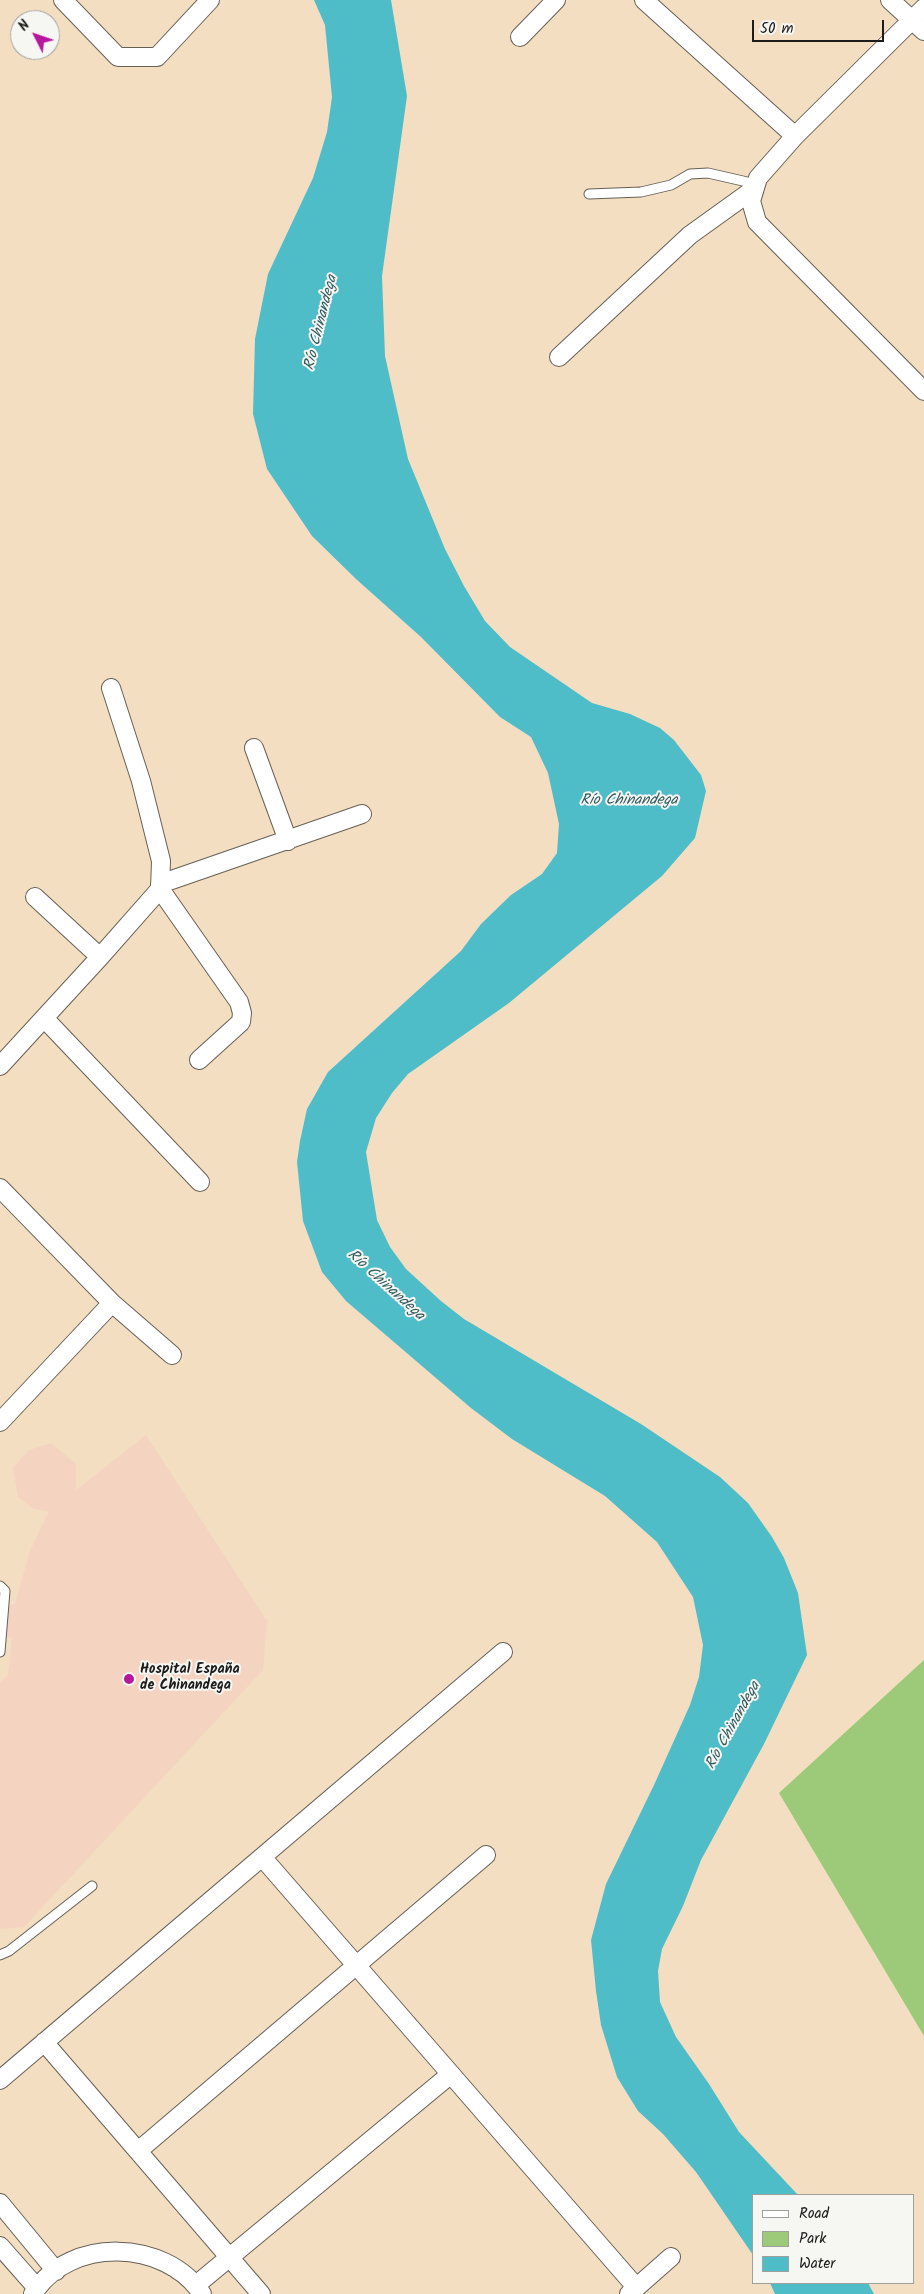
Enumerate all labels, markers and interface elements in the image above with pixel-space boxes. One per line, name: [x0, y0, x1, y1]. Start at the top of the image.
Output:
north arrow: [10, 10, 60, 60]
scale bar: [754, 10, 886, 42]
text: N: [13, 15, 36, 36]
text: 50 m: [760, 17, 794, 41]
water label: Río Chinandega: [302, 274, 342, 372]
water label: Río Chinandega: [580, 792, 678, 810]
water label: Río Chinandega: [343, 1247, 427, 1325]
place label: Hospital España de Chinandega: [140, 1663, 240, 1695]
marker: Hospital España de Chinandega: [122, 1672, 136, 1686]
water label: Río Chinandega: [703, 1679, 765, 1773]
legend: [752, 2194, 914, 2284]
text: Road: [799, 2202, 829, 2226]
text: Park: [799, 2227, 826, 2251]
text: Water: [799, 2252, 835, 2276]

